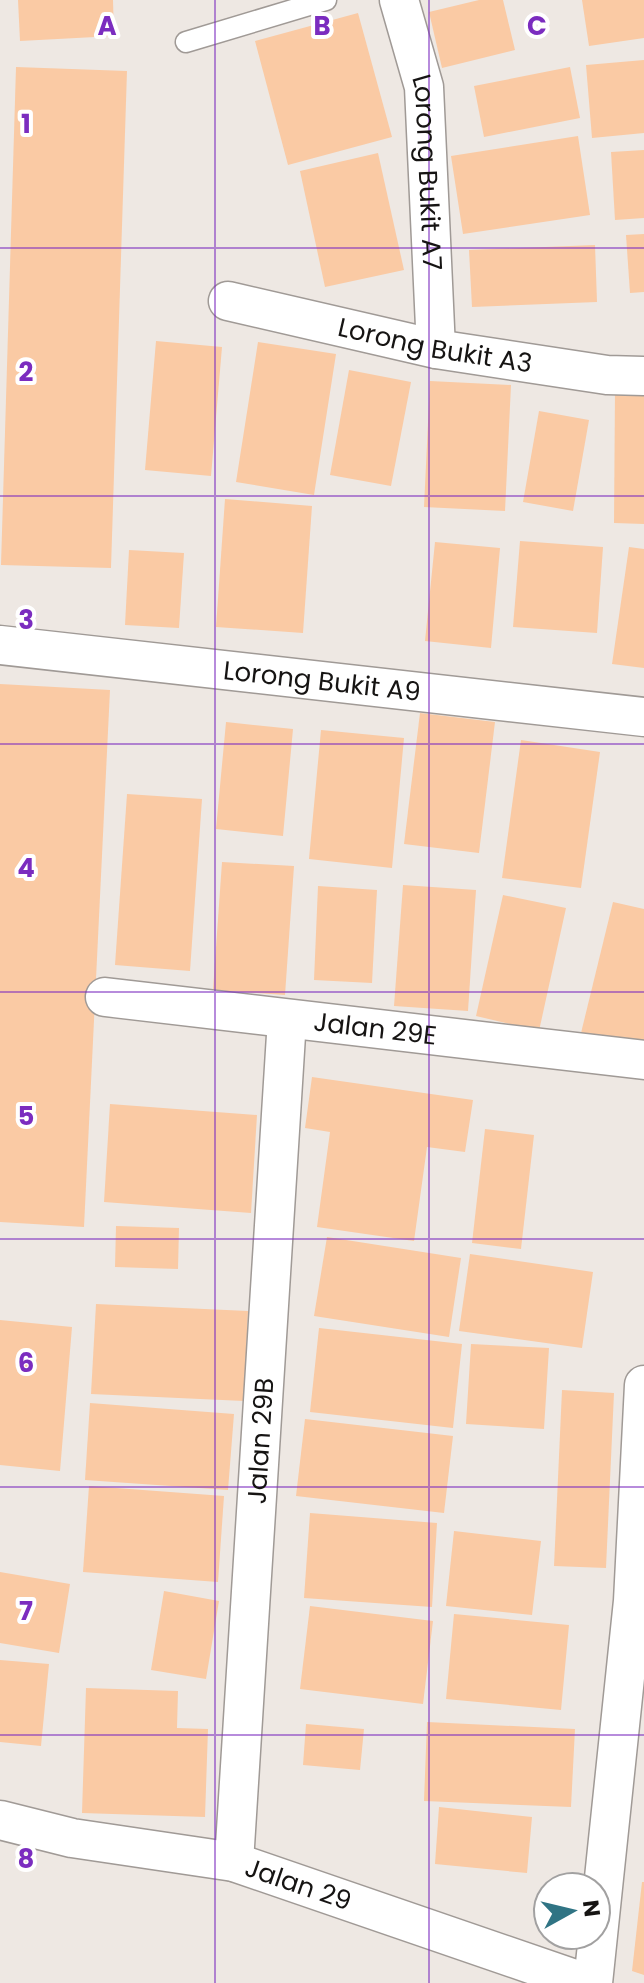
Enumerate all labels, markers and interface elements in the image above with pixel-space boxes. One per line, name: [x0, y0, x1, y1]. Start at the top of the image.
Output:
text: A: [97, 8, 117, 44]
text: B: [313, 8, 331, 44]
text: C: [527, 8, 547, 44]
street label: Lorong Bukit A7: [403, 70, 450, 271]
text: 1: [21, 106, 31, 142]
street label: Lorong Bukit A3: [335, 309, 535, 381]
text: 2: [19, 354, 34, 390]
text: 3: [18, 602, 34, 638]
street label: Lorong Bukit A9: [222, 652, 422, 710]
text: 4: [17, 850, 35, 886]
street label: Jalan 29E: [312, 1004, 439, 1054]
text: 5: [18, 1098, 34, 1134]
text: 6: [18, 1345, 34, 1381]
street label: Jalan 29B: [239, 1377, 282, 1505]
text: 7: [19, 1593, 33, 1629]
text: 8: [18, 1841, 34, 1877]
street label: Jalan 29: [240, 1849, 356, 1919]
north arrow: [532, 1871, 612, 1951]
text: N: [575, 1898, 608, 1919]

